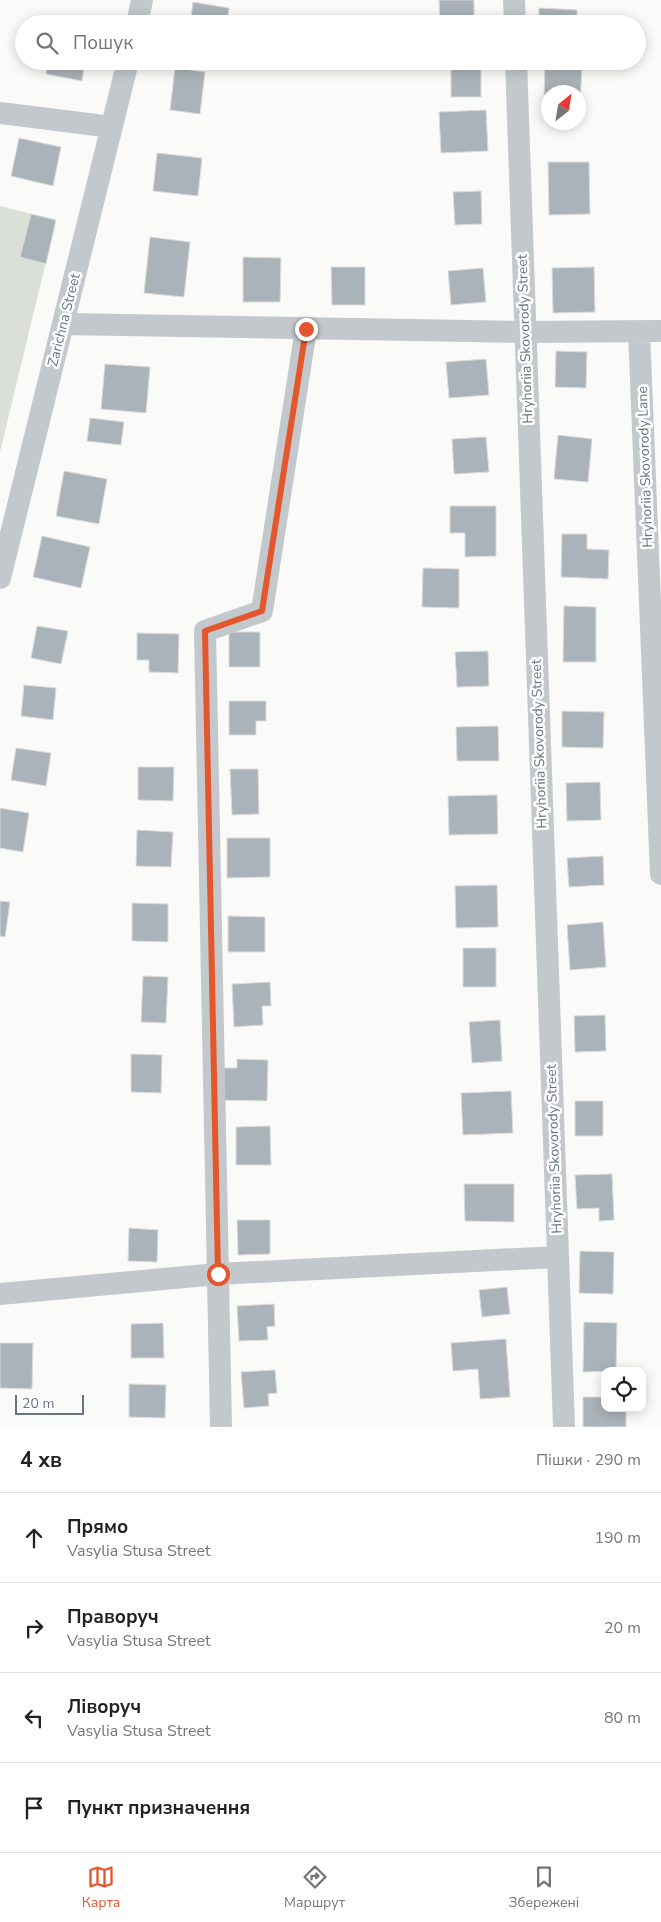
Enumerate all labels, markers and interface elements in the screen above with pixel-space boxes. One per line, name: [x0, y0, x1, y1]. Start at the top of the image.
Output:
search box: [15, 15, 646, 70]
icon: search: [33, 29, 61, 57]
text: Пошук: [73, 30, 133, 56]
north arrow: [541, 85, 586, 130]
street label: Hryhoriia Skovorody Street: [513, 254, 537, 424]
street label: Zarichna Street: [43, 271, 85, 369]
route end: [295, 318, 318, 341]
street label: Hryhoriia Skovorody Lane: [633, 386, 657, 548]
street label: Hryhoriia Skovorody Street: [527, 659, 551, 829]
street label: Hryhoriia Skovorody Street: [542, 1064, 566, 1234]
route start: [207, 1263, 230, 1286]
map controls: [601, 1367, 646, 1412]
button: locate: [601, 1367, 646, 1412]
scale bar: [15, 1392, 84, 1415]
text: 20 m: [22, 1394, 54, 1413]
text: 4 хв: [20, 1446, 62, 1474]
text: Пішки · 290 m: [536, 1449, 641, 1471]
text: Прямо: [67, 1514, 128, 1540]
icon: ahead: [20, 1524, 48, 1552]
text: 190 m: [594, 1527, 641, 1549]
text: Vasylia Stusa Street: [67, 1540, 211, 1562]
text: Праворуч: [67, 1604, 159, 1630]
icon: right: [20, 1614, 48, 1642]
text: 20 m: [604, 1617, 641, 1639]
text: Vasylia Stusa Street: [67, 1630, 211, 1652]
text: Ліворуч: [67, 1694, 141, 1720]
icon: left: [20, 1704, 48, 1732]
text: 80 m: [604, 1707, 641, 1729]
text: Vasylia Stusa Street: [67, 1720, 211, 1742]
icon: arrive: [20, 1794, 48, 1822]
text: Пункт призначення: [67, 1795, 250, 1821]
tab: Карта: [82, 1863, 120, 1912]
tab: Маршрут: [284, 1863, 345, 1912]
tab: Збережені: [509, 1863, 579, 1912]

